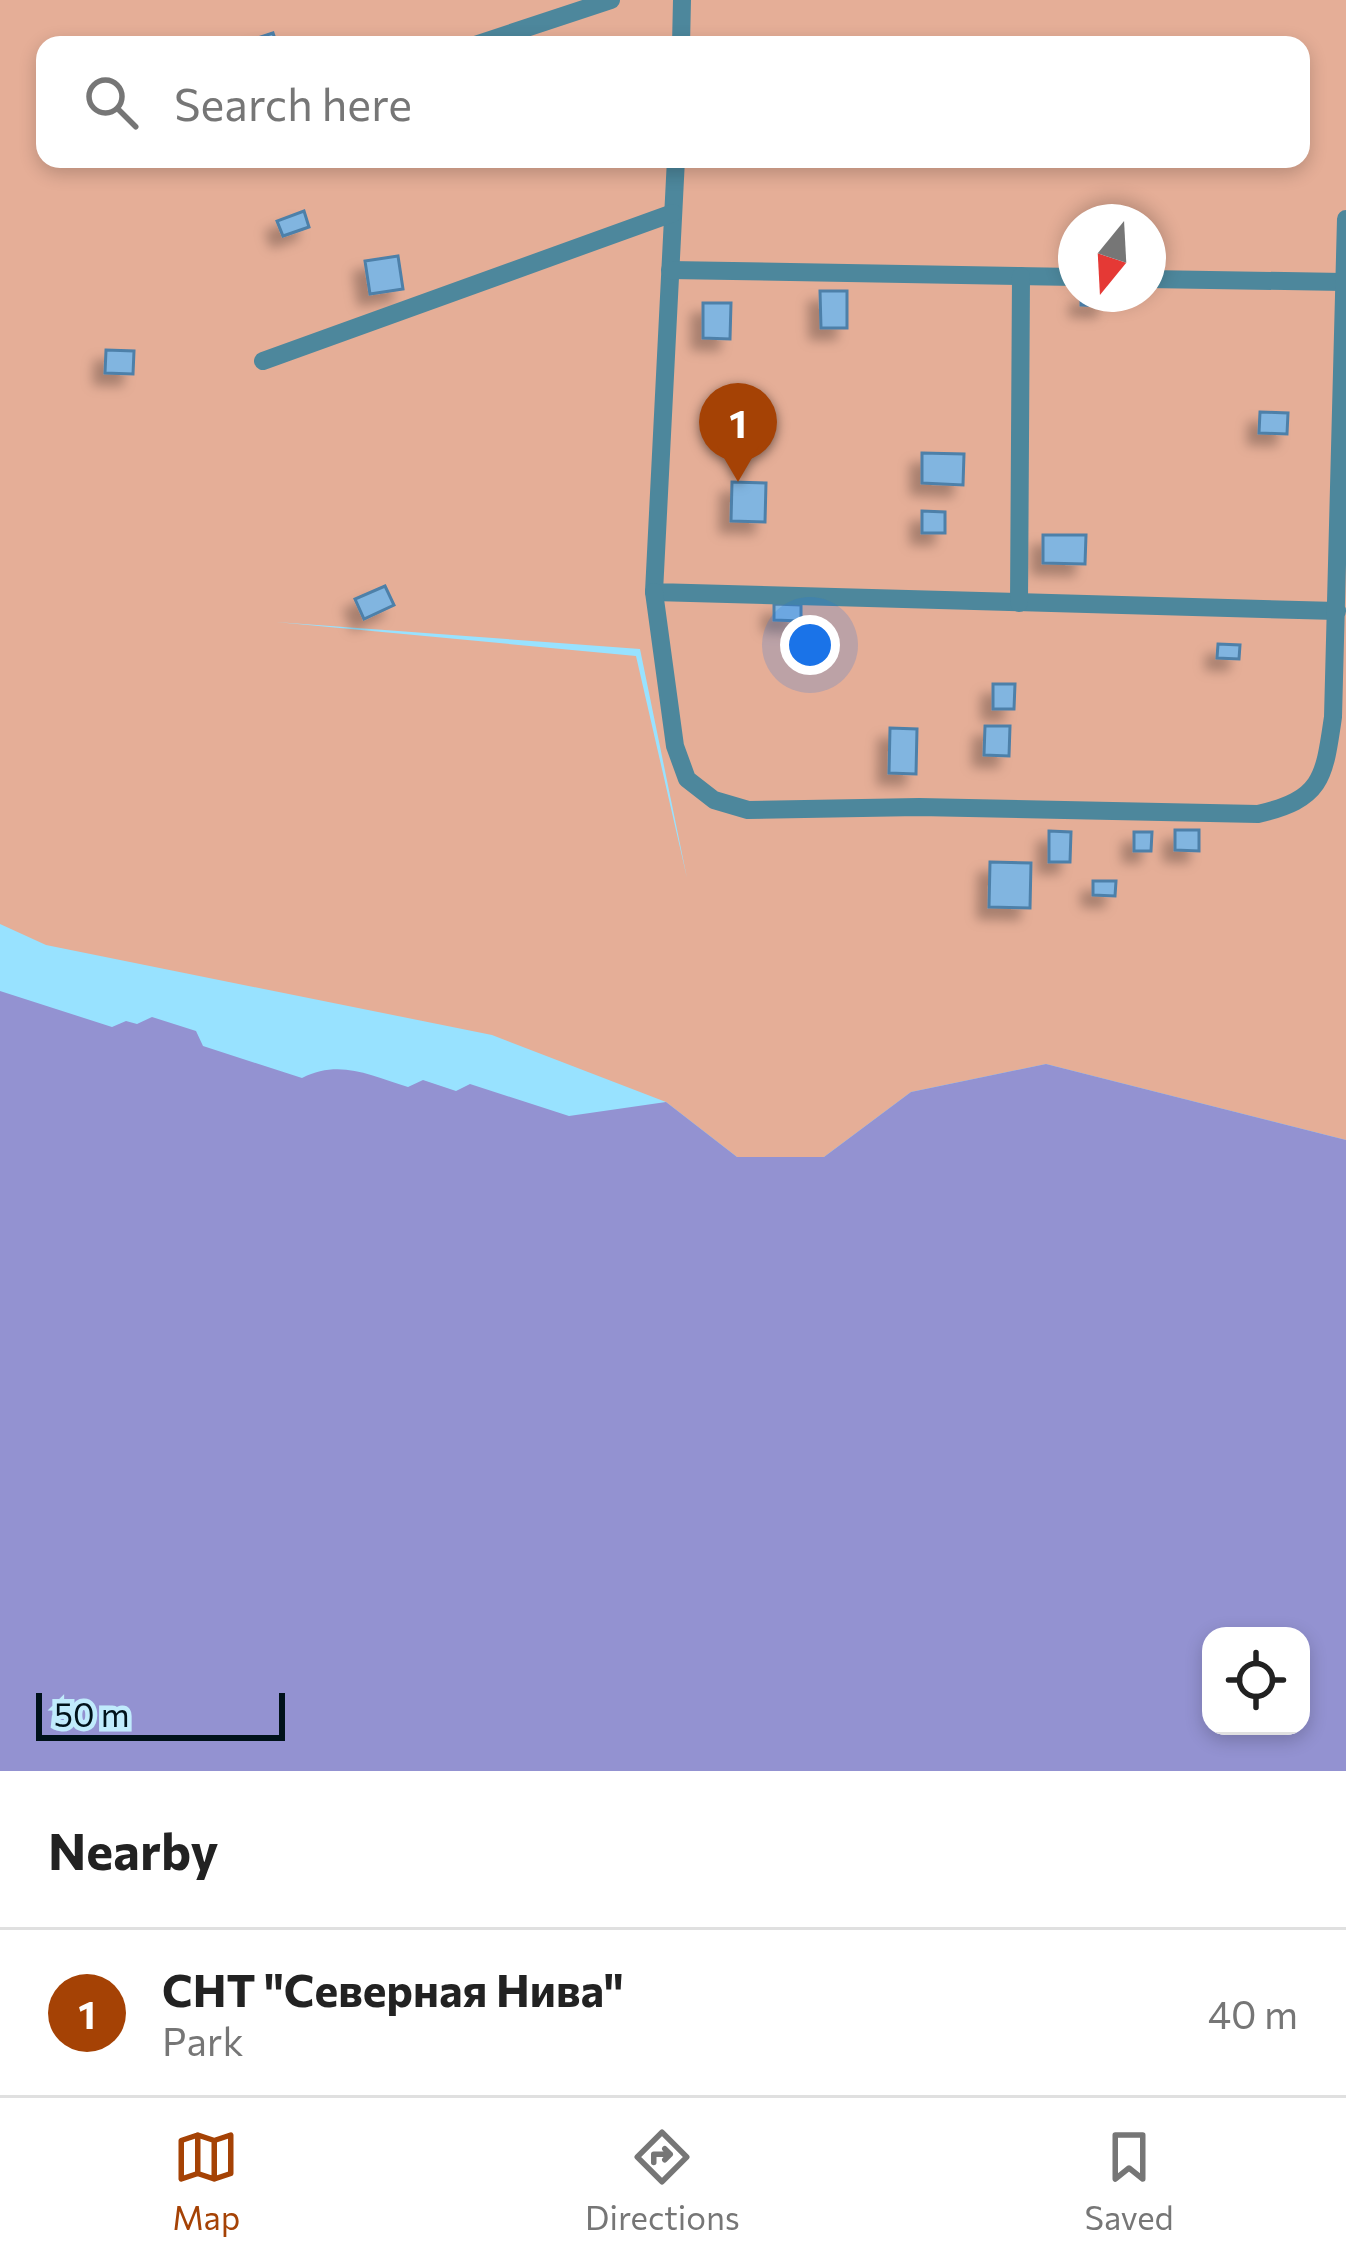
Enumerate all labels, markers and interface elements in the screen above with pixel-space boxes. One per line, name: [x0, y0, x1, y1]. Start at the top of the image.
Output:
search box: [36, 36, 1310, 168]
icon: search: [78, 69, 144, 135]
text: Search here: [174, 75, 412, 130]
north arrow: [1058, 204, 1166, 312]
pin: 1: [699, 383, 777, 482]
your location: [780, 615, 840, 675]
map controls: [1202, 1627, 1310, 1735]
button: locate: [1202, 1627, 1310, 1735]
scale bar: [36, 1687, 285, 1740]
text: 50 m: [54, 1693, 130, 1734]
text: Nearby: [48, 1818, 218, 1881]
text: СНТ "Северная Нива": [162, 1961, 624, 2016]
text: 1: [78, 1989, 96, 2037]
text: 40 m: [1208, 1989, 1298, 2037]
text: Park: [162, 2016, 244, 2064]
tab: Map: [172, 2124, 240, 2237]
tab: Directions: [585, 2124, 740, 2237]
tab: Saved: [1085, 2124, 1174, 2237]

